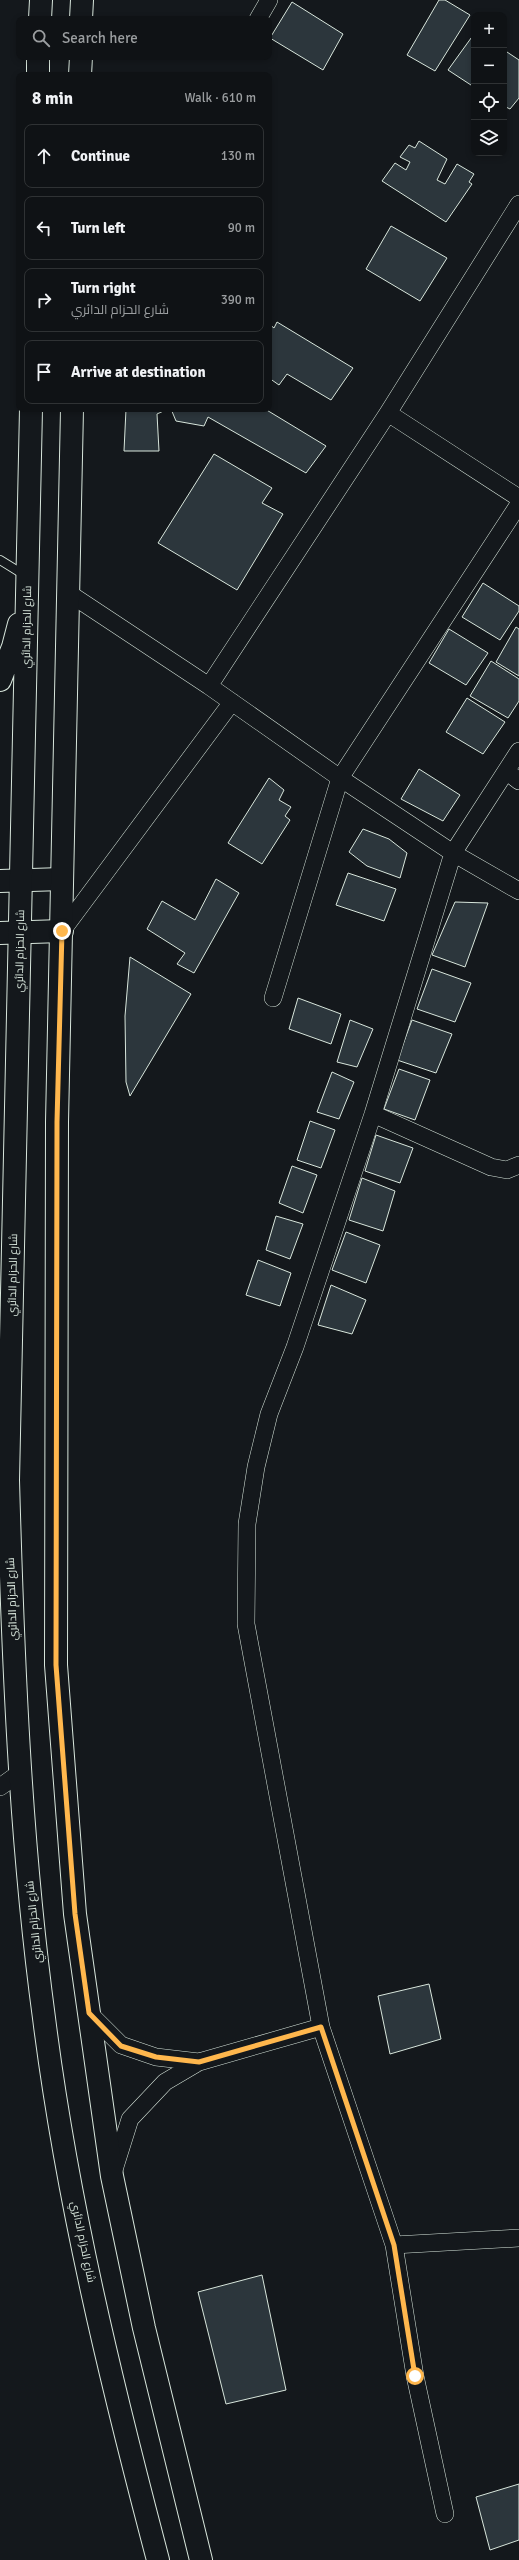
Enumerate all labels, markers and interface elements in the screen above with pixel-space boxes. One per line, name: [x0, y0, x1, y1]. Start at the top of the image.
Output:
map controls: [471, 12, 507, 156]
button: +: [471, 12, 507, 48]
search box: [16, 16, 272, 60]
icon: search: [30, 27, 52, 49]
text: Search here: [62, 29, 138, 47]
button: −: [471, 48, 507, 84]
button: locate: [471, 84, 507, 120]
text: 8 min: [32, 88, 73, 109]
text: Walk · 610 m: [185, 90, 256, 106]
button: layers: [471, 120, 507, 156]
icon: ahead: [33, 145, 55, 167]
text: Continue: [71, 147, 130, 165]
text: 130 m: [221, 148, 255, 164]
icon: left: [33, 217, 55, 239]
text: Turn left: [71, 219, 125, 237]
text: 90 m: [228, 220, 255, 236]
text: Turn right: [71, 279, 136, 297]
icon: right: [33, 289, 55, 311]
text: 390 m: [221, 292, 255, 308]
text: شارع الحزام الدائري: [71, 302, 169, 318]
icon: arrive: [33, 361, 55, 383]
text: Arrive at destination: [71, 363, 206, 381]
street label: شارع الحزام الدائري: [20, 585, 36, 669]
street label: شارع الحزام الدائري: [13, 909, 29, 993]
route end: [53, 922, 71, 940]
street label: شارع الحزام الدائري: [6, 1233, 22, 1317]
street label: شارع الحزام الدائري: [4, 1557, 22, 1641]
street label: شارع الحزام الدائري: [23, 1880, 47, 1964]
street label: شارع الحزام الدائري: [66, 2200, 98, 2284]
route start: [406, 2367, 424, 2385]

